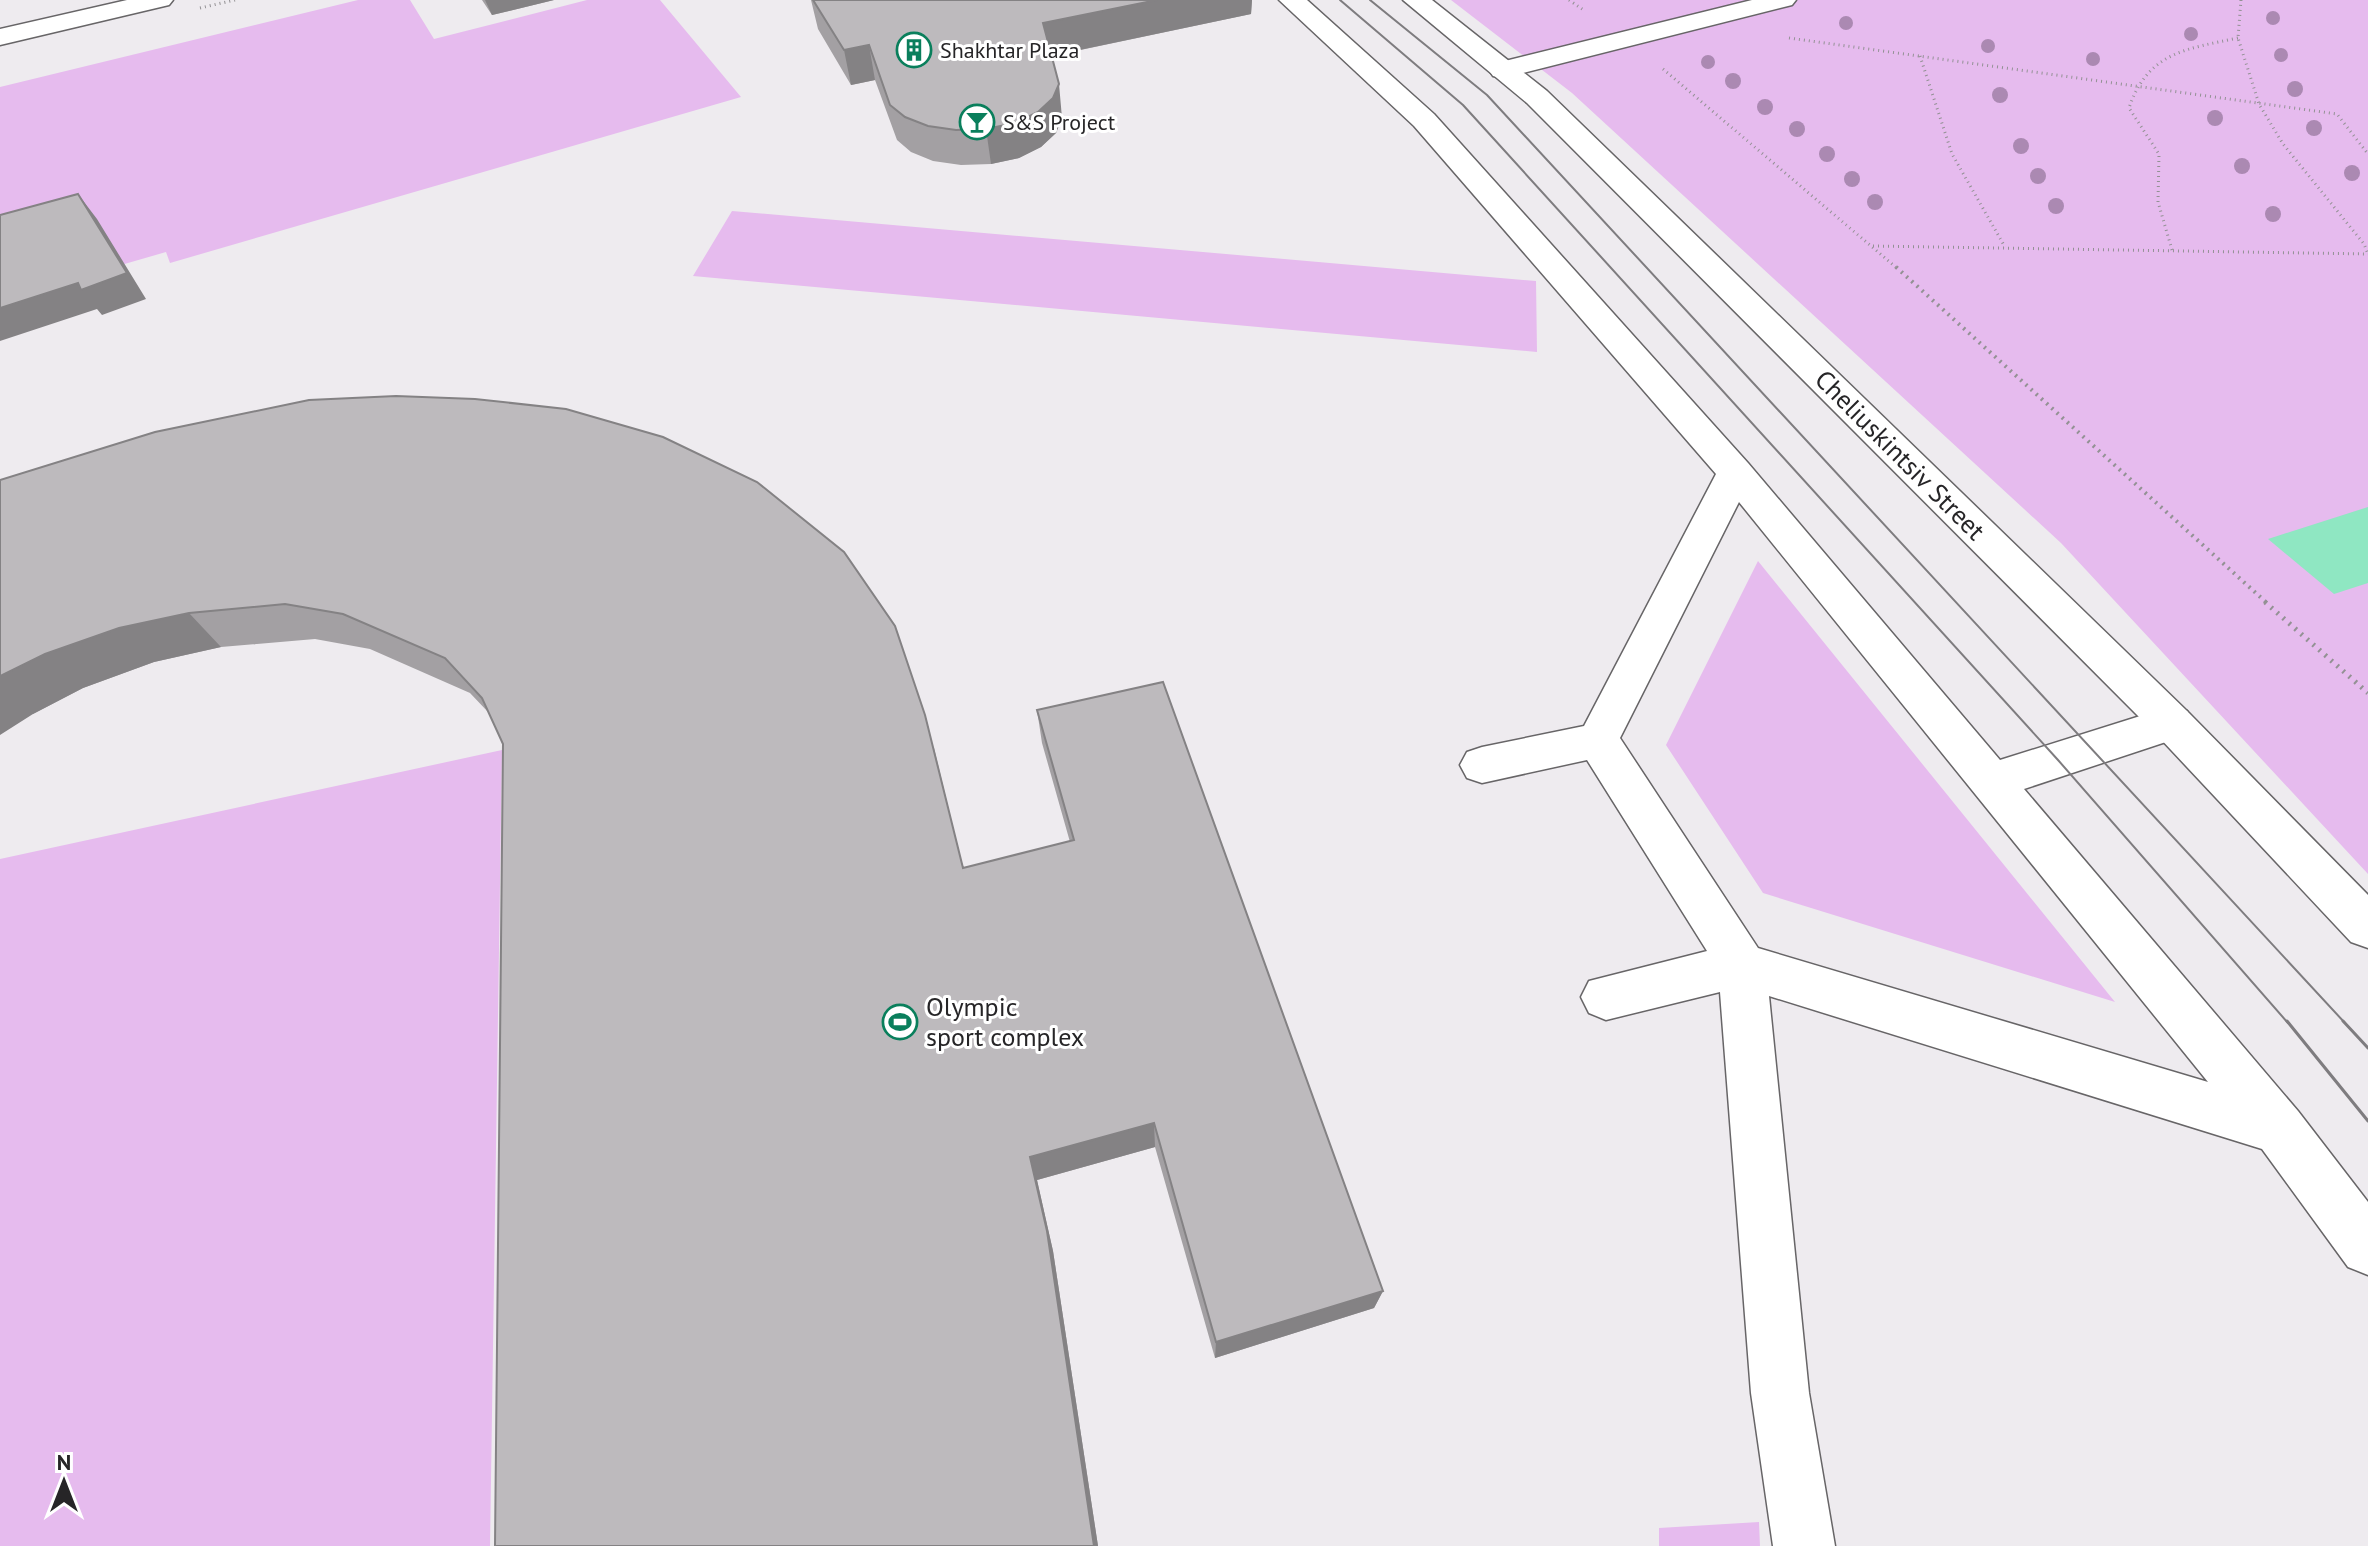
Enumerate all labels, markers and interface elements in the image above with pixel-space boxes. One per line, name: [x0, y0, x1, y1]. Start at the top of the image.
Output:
building icon: Shakhtar Plaza: [895, 31, 933, 69]
place label: Shakhtar Plaza: [940, 36, 1079, 64]
bar icon: S&S Project: [958, 103, 996, 141]
place label: S&S Project: [1003, 108, 1116, 136]
street label: Cheliuskintsiv Street: [1808, 363, 1992, 547]
place label: Olympic sport complex: [926, 990, 1084, 1053]
sports icon: Olympic sport complex: [881, 1003, 919, 1041]
north arrow: [24, 1442, 104, 1522]
text: N: [57, 1448, 71, 1476]

